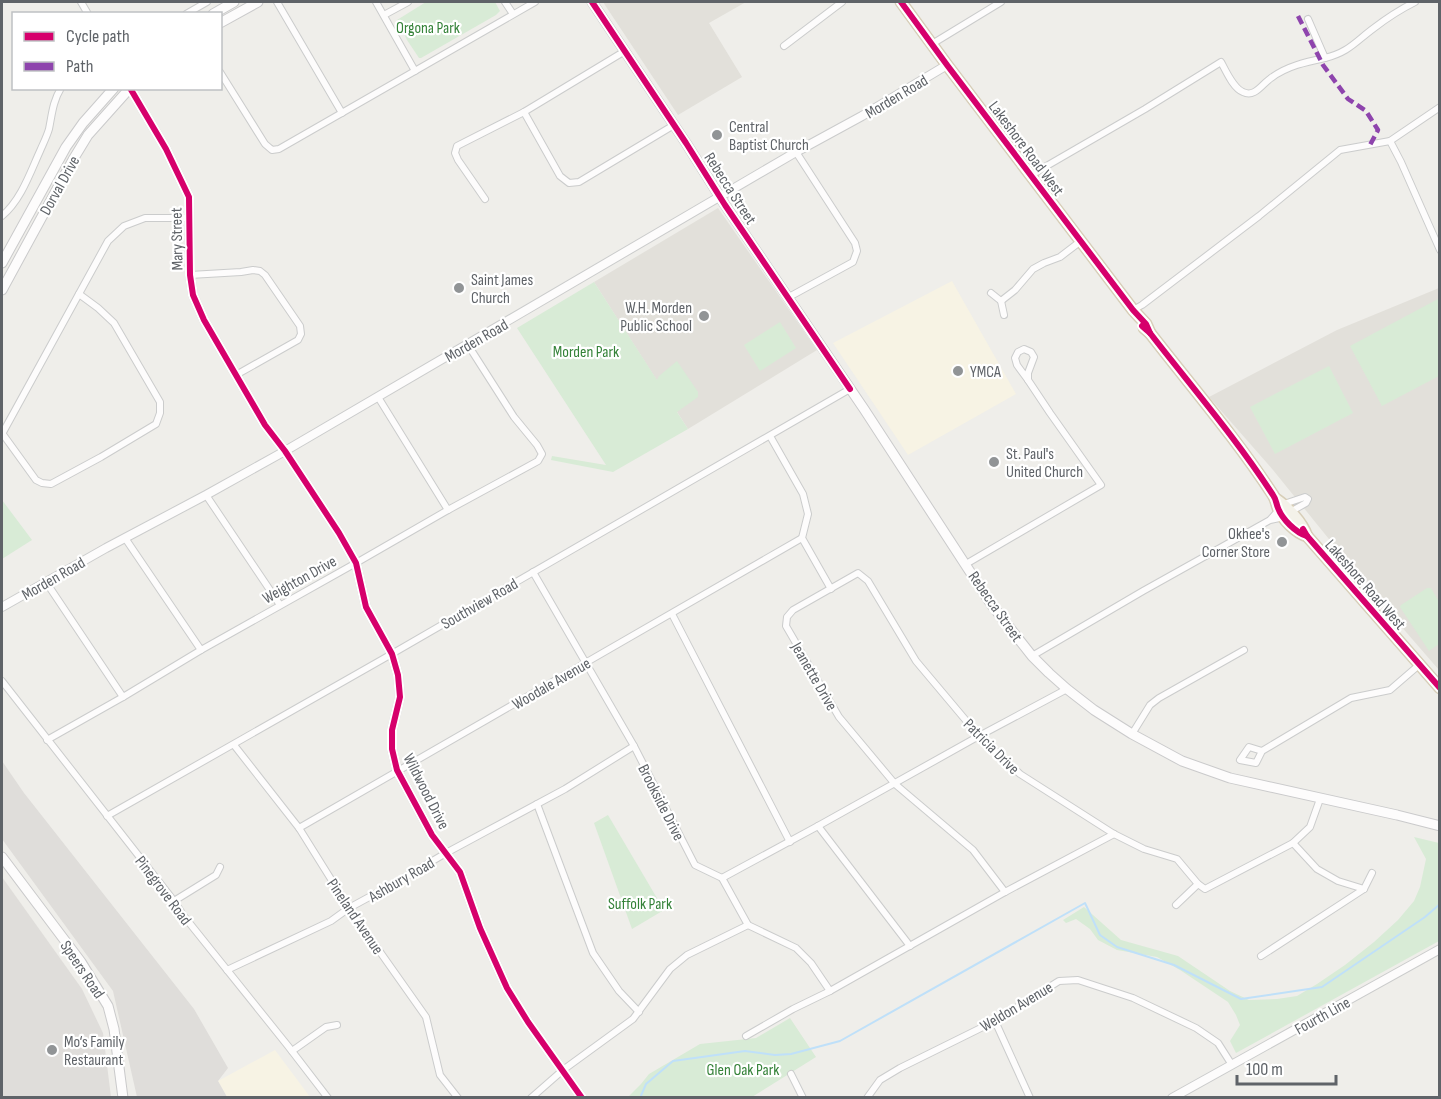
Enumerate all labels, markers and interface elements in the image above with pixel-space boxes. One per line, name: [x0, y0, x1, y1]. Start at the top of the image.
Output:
legend: [12, 12, 222, 90]
park label: Orgona Park: [396, 19, 460, 38]
text: Cycle path: [66, 26, 130, 47]
text: Path: [66, 56, 94, 77]
street label: Morden Road: [862, 71, 932, 123]
street label: Lakeshore Road West: [984, 98, 1068, 200]
place label: Central Baptist Church: [729, 118, 809, 155]
marker: Central Baptist Church: [710, 128, 724, 142]
street label: Rebecca Street: [700, 149, 760, 228]
street label: Dorval Drive: [36, 153, 84, 219]
street label: Mary Street: [167, 207, 188, 271]
place label: Saint James Church: [471, 271, 534, 308]
marker: Saint James Church: [452, 281, 466, 295]
place label: W.H. Morden Public School: [620, 299, 692, 336]
marker: W.H. Morden Public School: [697, 309, 711, 323]
street label: Morden Road: [442, 316, 512, 367]
park label: Morden Park: [553, 343, 619, 362]
place label: YMCA: [970, 363, 1001, 382]
marker: YMCA: [951, 364, 965, 378]
place label: St. Paul's United Church: [1006, 445, 1083, 482]
marker: St. Paul's United Church: [987, 455, 1001, 469]
place label: Okhee's Corner Store: [1202, 525, 1270, 562]
marker: Okhee's Corner Store: [1275, 535, 1289, 549]
street label: Lakeshore Road West: [1321, 536, 1409, 634]
street label: Weighton Drive: [259, 552, 340, 608]
street label: Morden Road: [19, 554, 89, 605]
street label: Rebecca Street: [964, 568, 1026, 646]
street label: Southview Road: [438, 575, 522, 634]
street label: Jeanette Drive: [786, 638, 841, 714]
street label: Woodale Avenue: [509, 654, 594, 714]
street label: Patricia Drive: [959, 715, 1023, 779]
street label: Wildwood Drive: [398, 751, 453, 833]
street label: Brookside Drive: [633, 761, 688, 844]
street label: Pinegrove Road: [131, 852, 195, 929]
street label: Ashbury Road: [365, 854, 438, 907]
street label: Pineland Avenue: [322, 875, 387, 958]
park label: Suffolk Park: [608, 895, 672, 914]
street label: Speers Road: [56, 937, 108, 1002]
street label: Weldon Avenue: [977, 978, 1057, 1036]
street label: Fourth Line: [1292, 993, 1354, 1039]
place label: Mo‘s Family Restaurant: [64, 1033, 125, 1070]
marker: Mo‘s Family Restaurant: [45, 1043, 59, 1057]
scale bar: [1237, 1048, 1336, 1086]
text: 100 m: [1246, 1059, 1283, 1080]
park label: Glen Oak Park: [707, 1061, 779, 1080]

